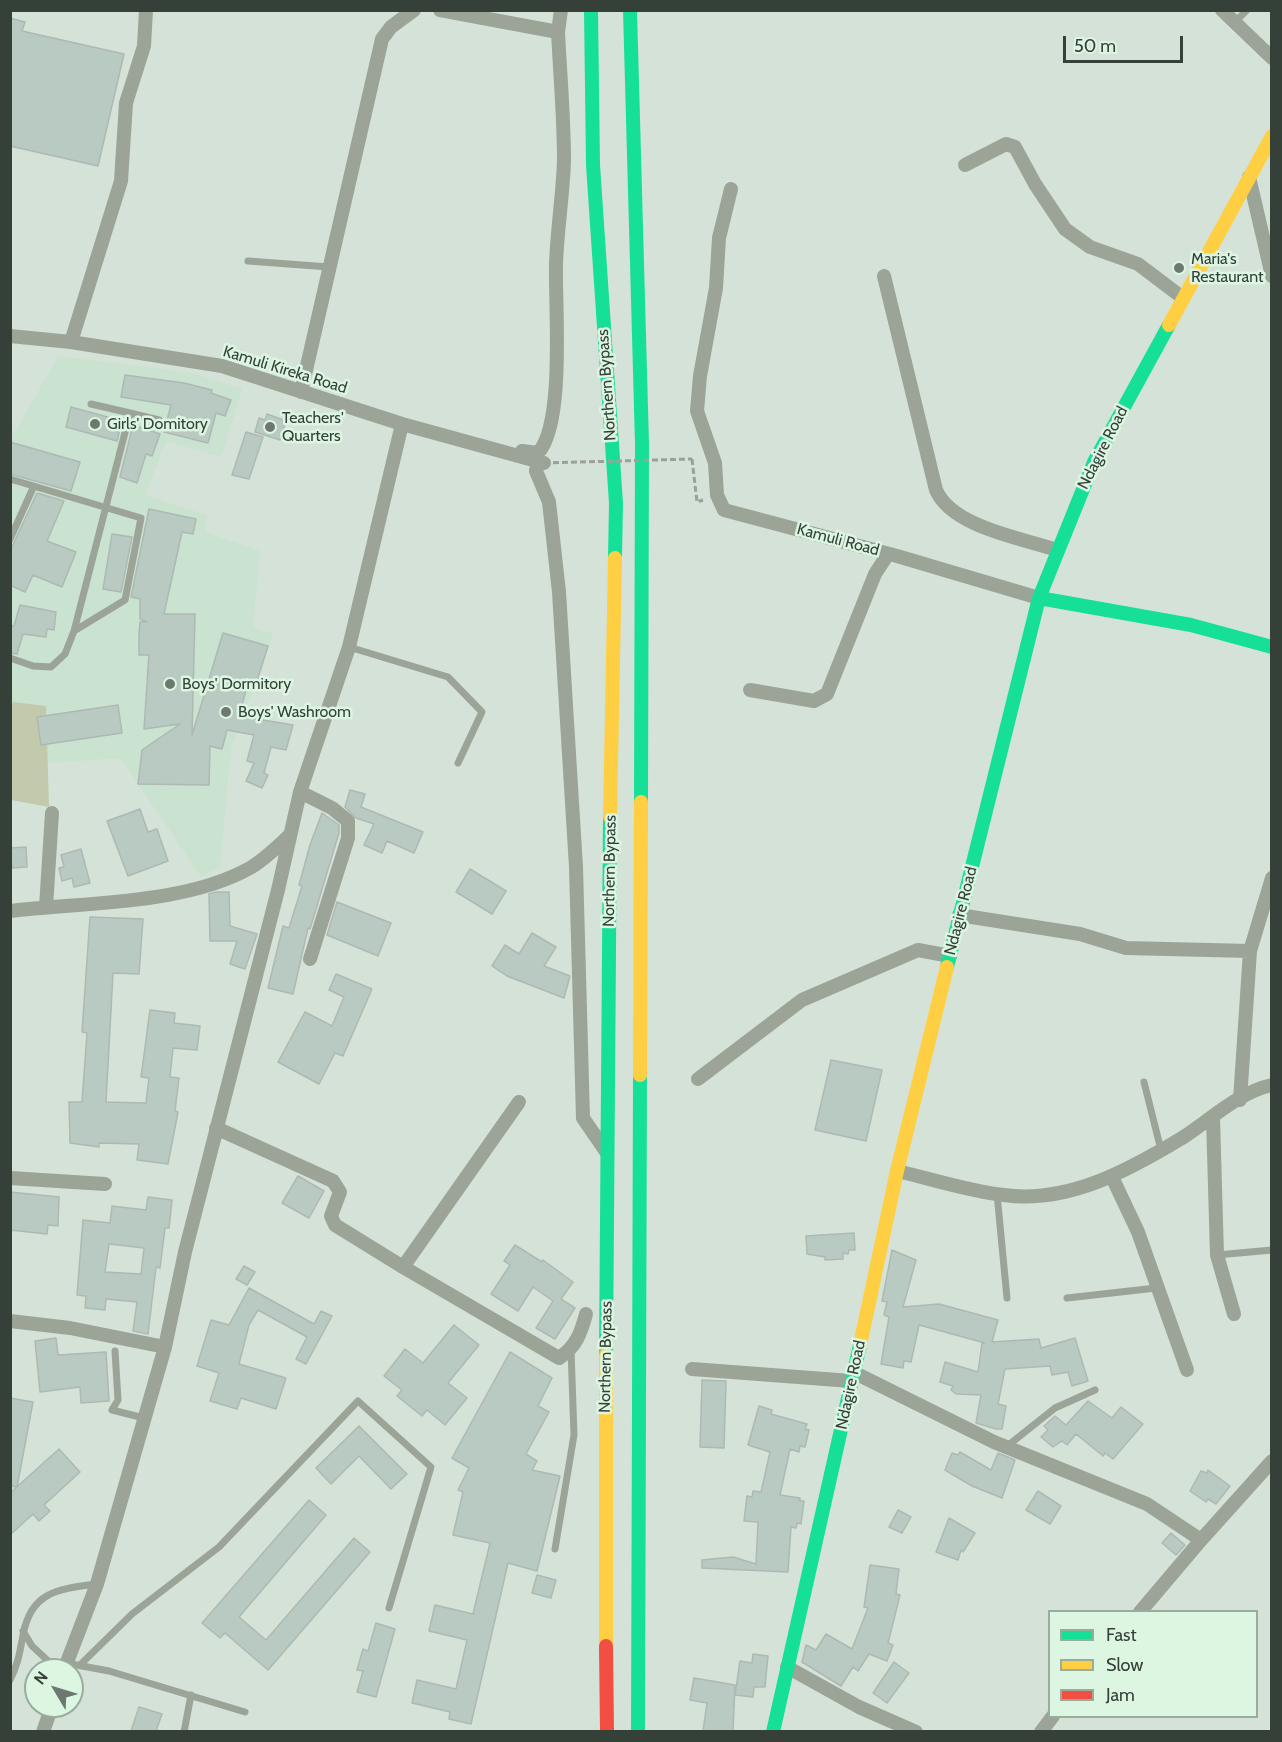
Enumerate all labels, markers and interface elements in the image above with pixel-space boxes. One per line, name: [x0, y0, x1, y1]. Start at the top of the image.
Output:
scale bar: [1066, 24, 1186, 62]
text: 50 m: [1074, 35, 1116, 57]
place label: Maria's Restaurant: [1191, 249, 1263, 287]
marker: Maria's Restaurant: [1172, 261, 1186, 275]
street label: Northern Bypass: [594, 329, 620, 441]
street label: Kamuli Kireka Road: [221, 342, 349, 398]
street label: Ndagire Road: [1074, 403, 1132, 493]
place label: Teachers' Quarters: [282, 408, 344, 446]
place label: Girls' Domitory: [107, 414, 208, 434]
marker: Girls' Domitory: [88, 417, 102, 431]
marker: Teachers' Quarters: [263, 420, 277, 434]
street label: Kamuli Road: [795, 520, 881, 560]
place label: Boys' Dormitory: [182, 674, 291, 694]
marker: Boys' Dormitory: [163, 677, 177, 691]
place label: Boys' Washroom: [238, 702, 351, 722]
marker: Boys' Washroom: [219, 705, 233, 719]
street label: Northern Bypass: [599, 815, 621, 927]
street label: Ndagire Road: [941, 865, 981, 957]
street label: Northern Bypass: [595, 1301, 617, 1413]
street label: Ndagire Road: [832, 1339, 870, 1431]
legend: [1048, 1610, 1258, 1718]
text: Fast: [1106, 1624, 1137, 1646]
text: Slow: [1106, 1654, 1143, 1676]
north arrow: [24, 1658, 84, 1718]
text: N: [30, 1668, 52, 1688]
text: Jam: [1106, 1684, 1135, 1706]

